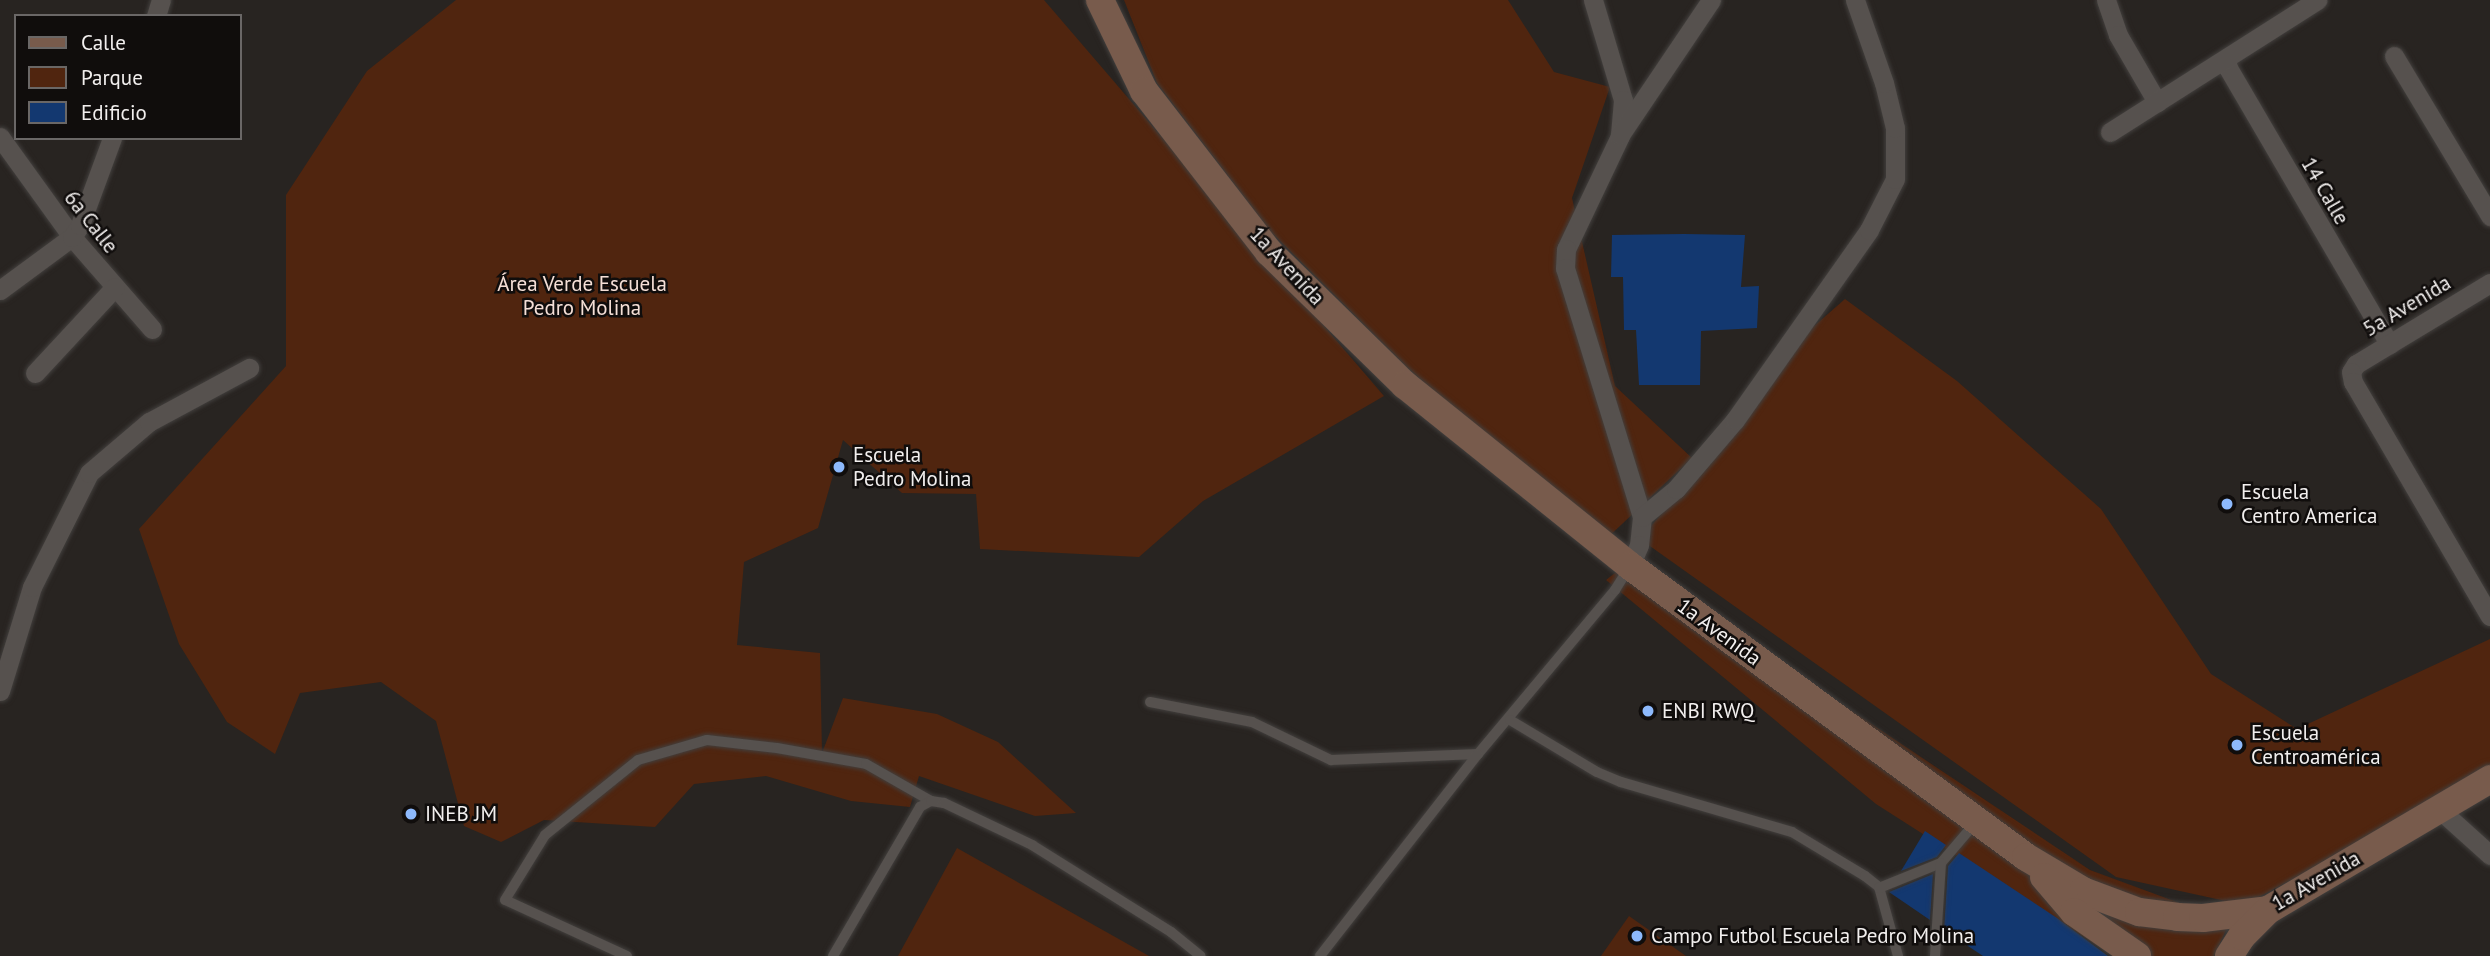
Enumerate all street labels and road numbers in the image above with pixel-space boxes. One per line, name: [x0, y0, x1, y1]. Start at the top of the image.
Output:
street label: 14 Calle: [2296, 153, 2354, 229]
street label: 6a Calle: [59, 186, 123, 258]
street label: 1a Avenida: [1244, 221, 1330, 311]
street label: 5a Avenida: [2358, 270, 2456, 342]
street label: 1a Avenida: [1672, 593, 1766, 671]
street label: 1a Avenida: [2267, 845, 2365, 917]

